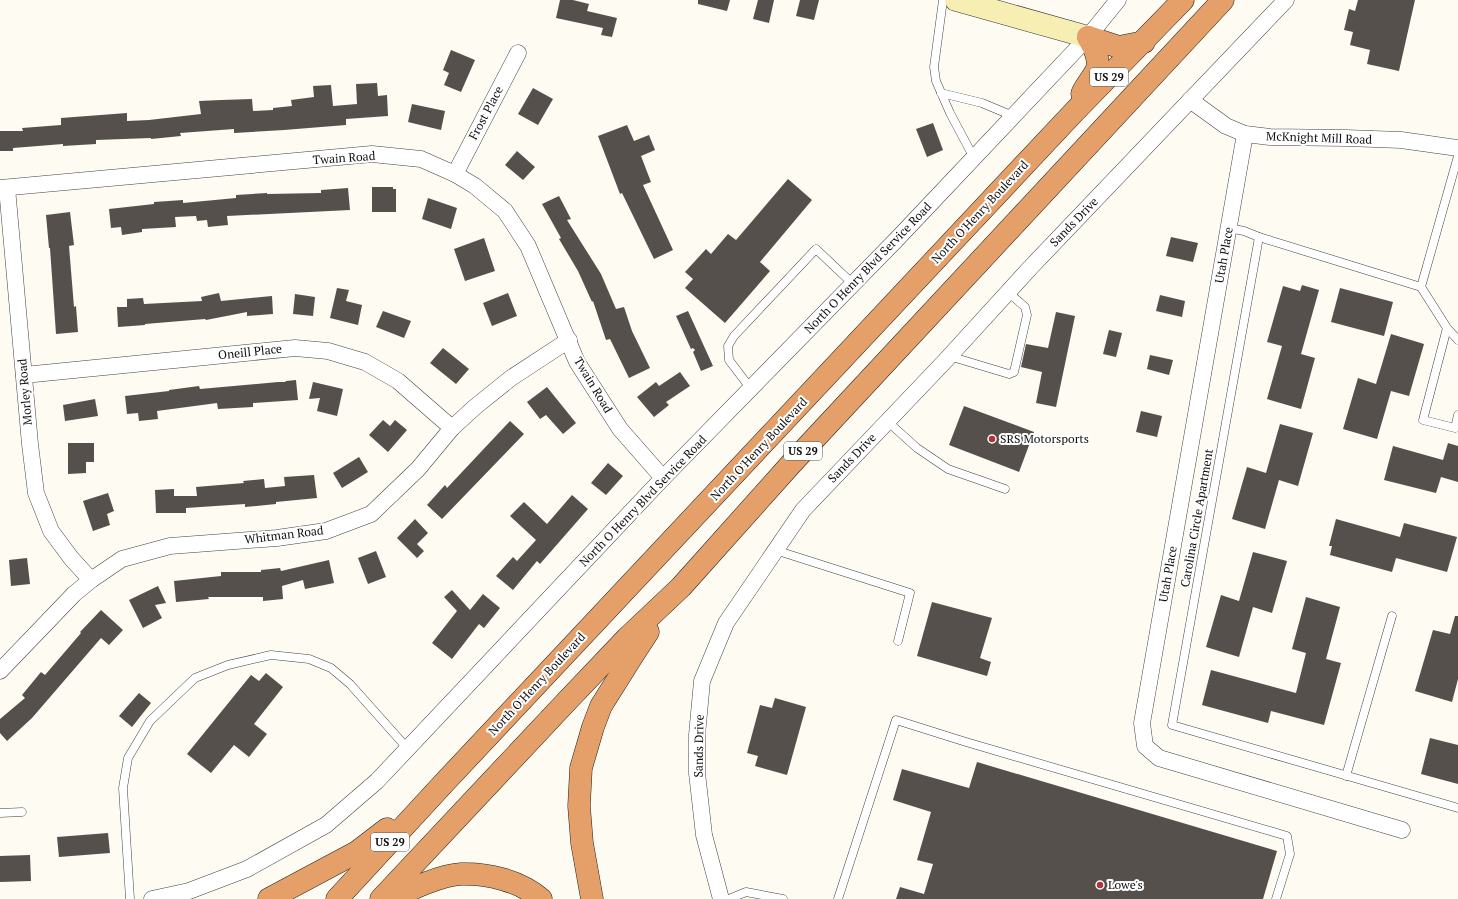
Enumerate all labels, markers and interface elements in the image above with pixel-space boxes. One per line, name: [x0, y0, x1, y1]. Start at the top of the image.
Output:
road number: US 29: [1090, 68, 1128, 86]
street label: Frost Place: [465, 83, 506, 142]
street label: McKnight Mill Road: [1266, 128, 1373, 147]
street label: Twain Road: [312, 148, 376, 167]
street label: North O'Henry Boulevard: [928, 157, 1031, 266]
street label: Sands Drive: [1046, 194, 1101, 250]
street label: North O Henry Blvd Service Road: [801, 199, 935, 336]
street label: Utah Place: [1211, 226, 1236, 284]
street label: Oneill Place: [217, 341, 283, 362]
street label: Twain Road: [571, 354, 616, 416]
street label: Morley Road: [14, 358, 35, 426]
street label: North O'Henry Boulevard: [707, 394, 810, 503]
street label: Sands Drive: [824, 430, 879, 486]
place label: SRS Motorsports: [1000, 431, 1089, 446]
street label: North O Henry Blvd Service Road: [576, 432, 710, 569]
marker: SRS Motorsports: [987, 434, 997, 444]
road number: US 29: [784, 442, 822, 460]
street label: Carolina Circle Apartment: [1177, 447, 1216, 588]
street label: Whitman Road: [244, 522, 325, 547]
street label: Utah Place: [1155, 545, 1180, 603]
street label: North O'Henry Boulevard: [485, 629, 588, 738]
street label: Sands Drive: [690, 714, 707, 778]
road number: US 29: [371, 833, 409, 851]
place label: Lowe's: [1108, 877, 1143, 892]
marker: Lowe's: [1095, 880, 1105, 890]

